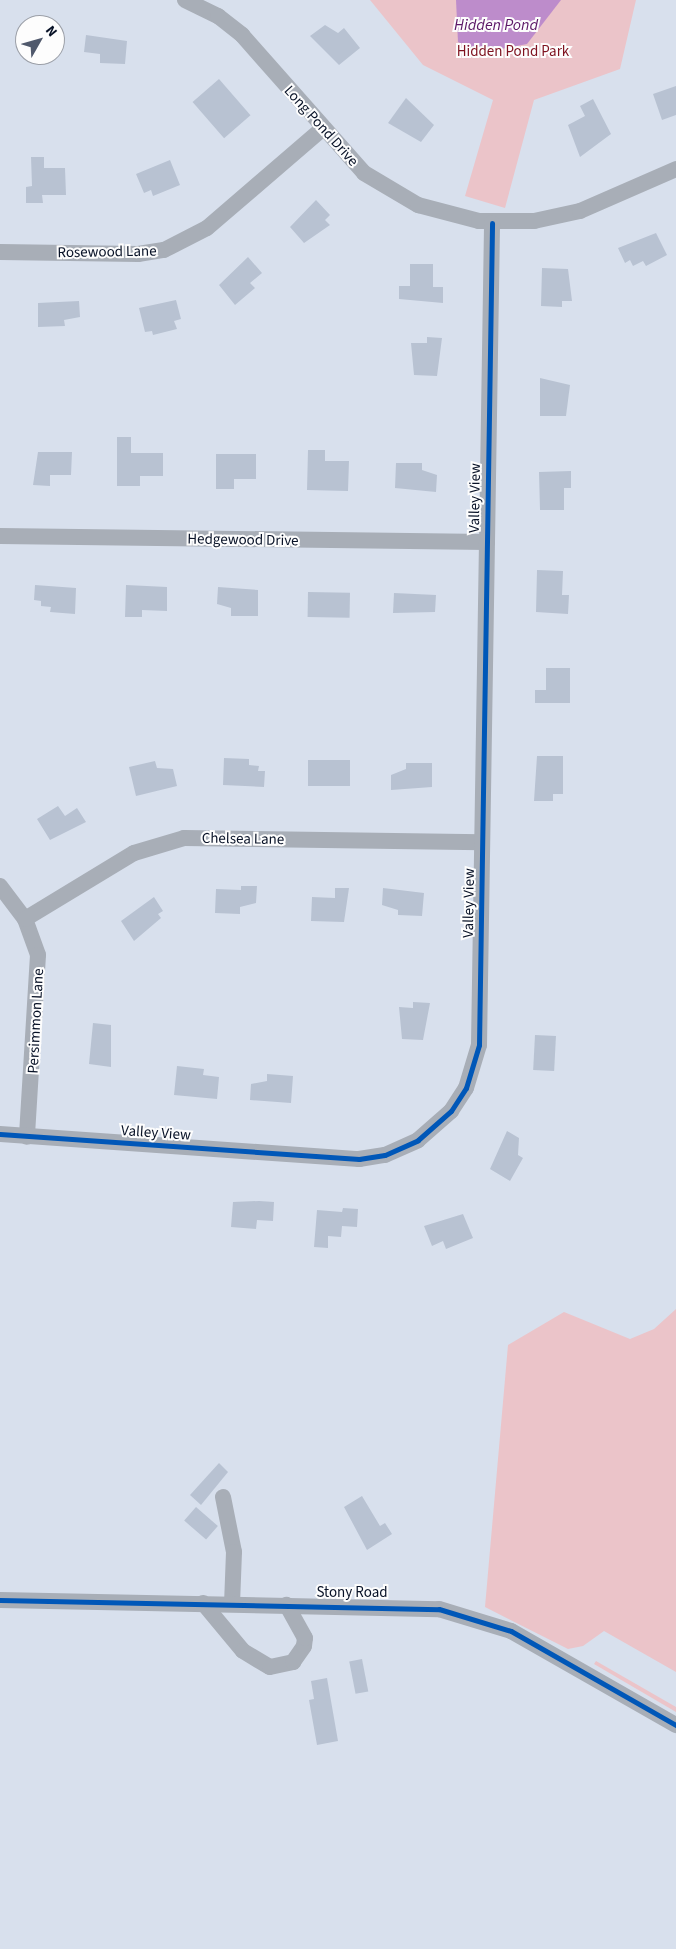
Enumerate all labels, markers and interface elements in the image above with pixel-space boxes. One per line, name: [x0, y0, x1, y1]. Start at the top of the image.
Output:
north arrow: [15, 15, 65, 65]
water label: Hidden Pond: [454, 15, 538, 35]
text: N: [40, 22, 62, 41]
park label: Hidden Pond Park: [457, 43, 569, 61]
street label: Long Pond Drive: [280, 82, 362, 170]
street label: Rosewood Lane: [57, 242, 157, 262]
street label: Valley View: [465, 463, 485, 533]
street label: Hedgewood Drive: [187, 530, 299, 550]
street label: Chelsea Lane: [202, 829, 284, 849]
street label: Valley View: [459, 868, 479, 938]
street label: Persimmon Lane: [24, 968, 48, 1074]
street label: Valley View: [121, 1122, 191, 1144]
street label: Stony Road: [316, 1584, 388, 1602]

